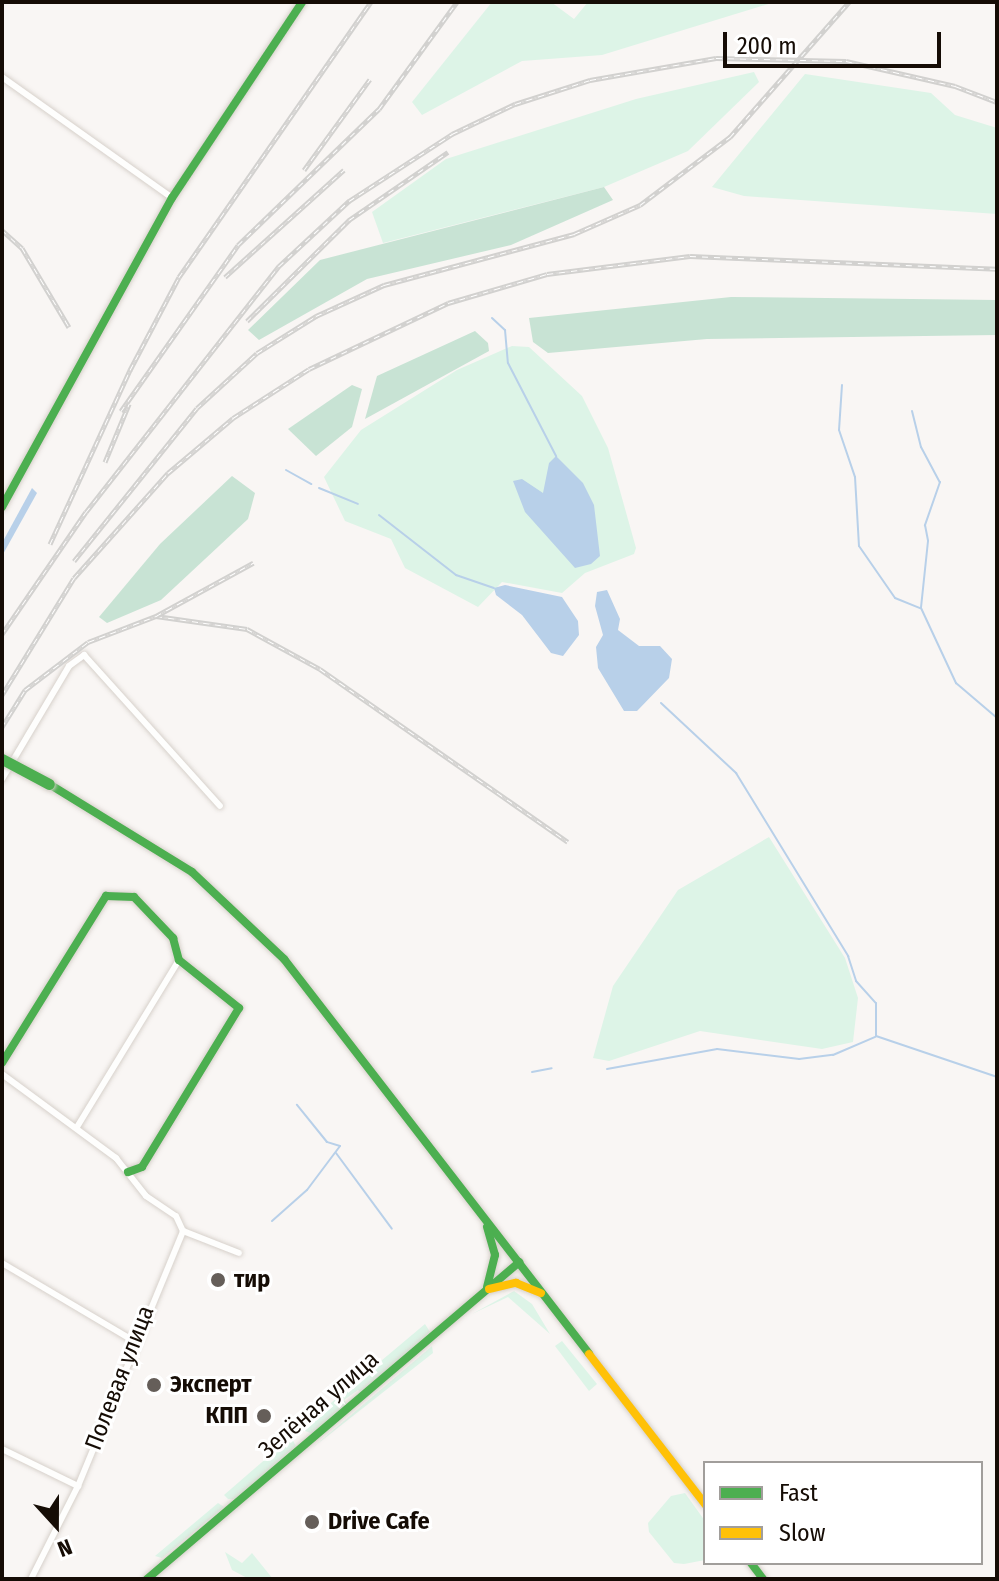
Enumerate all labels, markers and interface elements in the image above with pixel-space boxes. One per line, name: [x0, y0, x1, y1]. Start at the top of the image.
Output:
scale bar: [727, 16, 945, 66]
text: 200 m: [737, 32, 797, 60]
place label: тир: [234, 1266, 270, 1294]
marker: тир: [209, 1271, 227, 1289]
street label: Полевая улица: [79, 1302, 161, 1454]
street label: Зелёная улица: [253, 1345, 385, 1465]
place label: Эксперт: [170, 1371, 252, 1399]
marker: Эксперт: [145, 1376, 163, 1394]
place label: КПП: [205, 1402, 248, 1430]
marker: КПП: [255, 1407, 273, 1425]
legend: [703, 1461, 983, 1565]
text: Fast: [779, 1479, 818, 1507]
north arrow: [16, 1485, 96, 1565]
place label: Drive Cafe: [328, 1508, 430, 1536]
marker: Drive Cafe: [303, 1513, 321, 1531]
text: Slow: [779, 1519, 825, 1547]
text: N: [54, 1533, 76, 1563]

